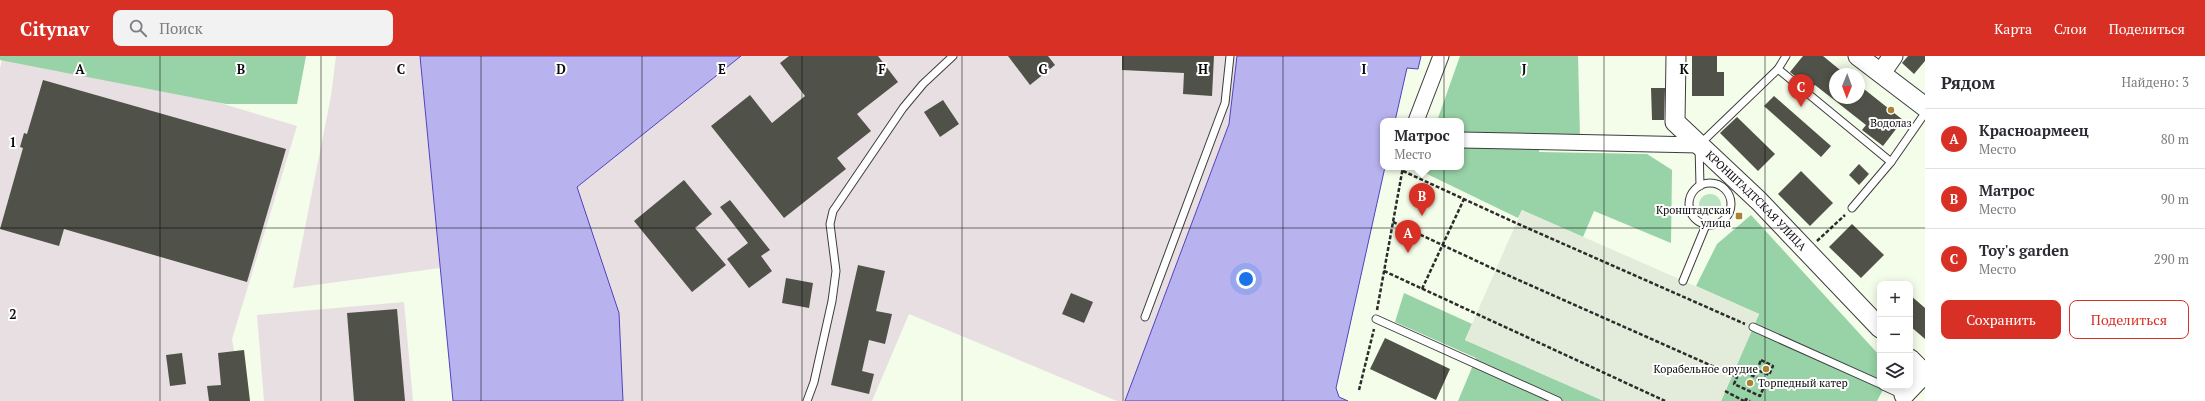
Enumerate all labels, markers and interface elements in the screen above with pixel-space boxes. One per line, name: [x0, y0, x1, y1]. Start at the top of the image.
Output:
search box: [113, 10, 393, 46]
text: Citynav: [20, 16, 89, 41]
icon: search: [127, 17, 149, 39]
text: Поиск: [159, 18, 203, 38]
text: Карта: [1994, 19, 2032, 38]
text: Слои: [2054, 19, 2087, 38]
text: Поделиться: [2109, 19, 2185, 38]
text: A: [75, 60, 85, 78]
text: B: [237, 60, 245, 78]
text: C: [397, 60, 405, 78]
text: D: [556, 60, 566, 78]
text: E: [718, 60, 726, 78]
text: F: [878, 60, 886, 78]
text: G: [1038, 60, 1048, 78]
text: H: [1198, 60, 1208, 78]
text: I: [1362, 60, 1367, 78]
text: J: [1522, 60, 1527, 78]
text: K: [1679, 60, 1689, 78]
north arrow: [1829, 68, 1865, 104]
text: Рядом: [1941, 71, 1995, 94]
text: Найдено: 3: [2122, 73, 2189, 91]
pin: C: [1788, 74, 1814, 107]
marker: Водолаз: [1886, 105, 1896, 115]
place label: Водолаз: [1870, 116, 1912, 130]
popup: [1380, 118, 1464, 170]
text: Красноармеец: [1979, 120, 2089, 140]
text: Матрос: [1394, 125, 1450, 145]
text: A: [1949, 130, 1959, 148]
text: 80 m: [2161, 130, 2189, 148]
text: 1: [9, 133, 17, 151]
text: Место: [1979, 140, 2016, 158]
text: Место: [1394, 145, 1431, 163]
street label: КРОНШТАДТСКАЯ УЛИЦА: [1703, 148, 1810, 254]
text: Матрос: [1979, 180, 2035, 200]
pin: B: [1409, 183, 1435, 216]
text: B: [1950, 190, 1958, 208]
text: 90 m: [2161, 190, 2189, 208]
text: Место: [1979, 200, 2016, 218]
place label: Кронштадская улица: [1656, 203, 1731, 230]
marker: Кронштадская улица: [1734, 211, 1744, 221]
pin: A: [1395, 220, 1421, 253]
text: Toy's garden: [1979, 240, 2069, 260]
text: C: [1950, 250, 1958, 268]
text: 290 m: [2154, 250, 2189, 268]
text: Место: [1979, 260, 2016, 278]
your location: [1236, 269, 1256, 289]
map controls: [1877, 281, 1913, 389]
button: +: [1877, 281, 1913, 317]
button: Сохранить: [1941, 300, 2061, 339]
button: Поделиться: [2069, 300, 2189, 339]
text: 2: [9, 305, 17, 323]
button: −: [1877, 317, 1913, 353]
button: layers: [1877, 353, 1913, 389]
place label: Корабельное орудие: [1654, 362, 1758, 376]
marker: Корабельное орудие: [1761, 364, 1771, 374]
place label: Торпедный катер: [1758, 376, 1848, 390]
marker: Торпедный катер: [1745, 378, 1755, 388]

